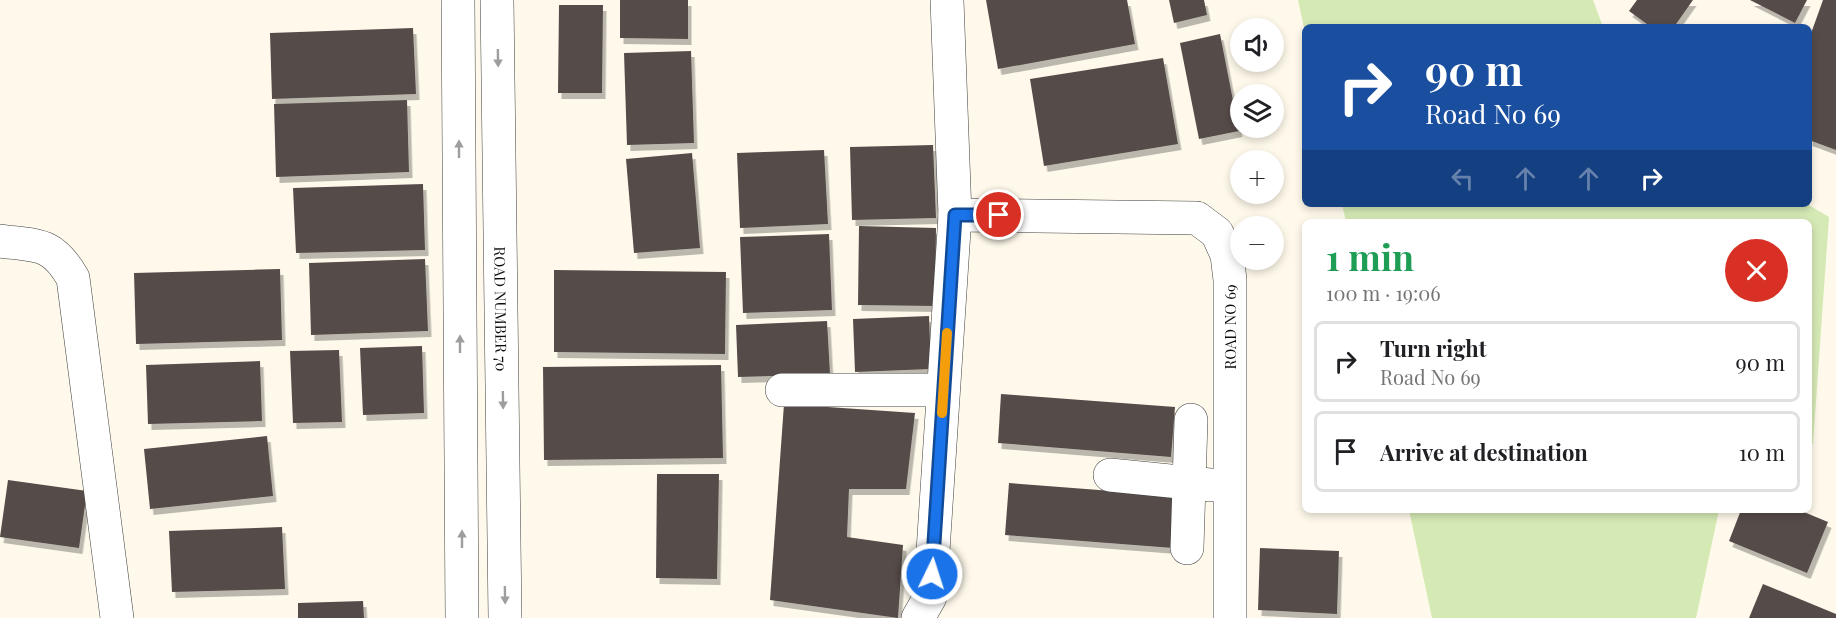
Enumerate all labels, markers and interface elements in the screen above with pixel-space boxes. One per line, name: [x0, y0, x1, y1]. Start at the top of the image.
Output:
map controls: [1230, 18, 1284, 270]
button: sound: [1230, 18, 1284, 72]
text: 90 m: [1425, 41, 1523, 97]
icon: right: [1326, 48, 1404, 126]
one-way arrow: [493, 49, 503, 68]
button: layers: [1230, 84, 1284, 138]
text: Road No 69: [1425, 95, 1561, 131]
one-way arrow: [454, 139, 464, 158]
button: +: [1230, 150, 1284, 204]
icon: left: [1446, 162, 1479, 195]
icon: ahead: [1509, 162, 1542, 195]
icon: ahead: [1572, 162, 1605, 195]
icon: right: [1635, 162, 1668, 195]
pin: [973, 189, 1024, 240]
icon: arrive: [982, 198, 1015, 231]
button: −: [1230, 216, 1284, 270]
text: 1 min: [1326, 232, 1414, 280]
button: close: [1725, 239, 1788, 302]
street label: ROAD NUMBER 70: [490, 246, 512, 372]
text: 100 m · 19:06: [1326, 279, 1441, 306]
street label: ROAD NO 69: [1220, 284, 1240, 370]
text: Turn right: [1380, 333, 1486, 363]
one-way arrow: [456, 334, 465, 353]
icon: right: [1329, 345, 1362, 378]
text: 90 m: [1736, 347, 1785, 377]
text: Road No 69: [1380, 363, 1481, 390]
one-way arrow: [498, 391, 507, 410]
icon: arrive: [1329, 435, 1362, 468]
text: Arrive at destination: [1380, 437, 1588, 467]
text: 10 m: [1739, 437, 1785, 467]
one-way arrow: [457, 529, 467, 548]
position arrow: [900, 542, 964, 606]
one-way arrow: [500, 586, 510, 605]

